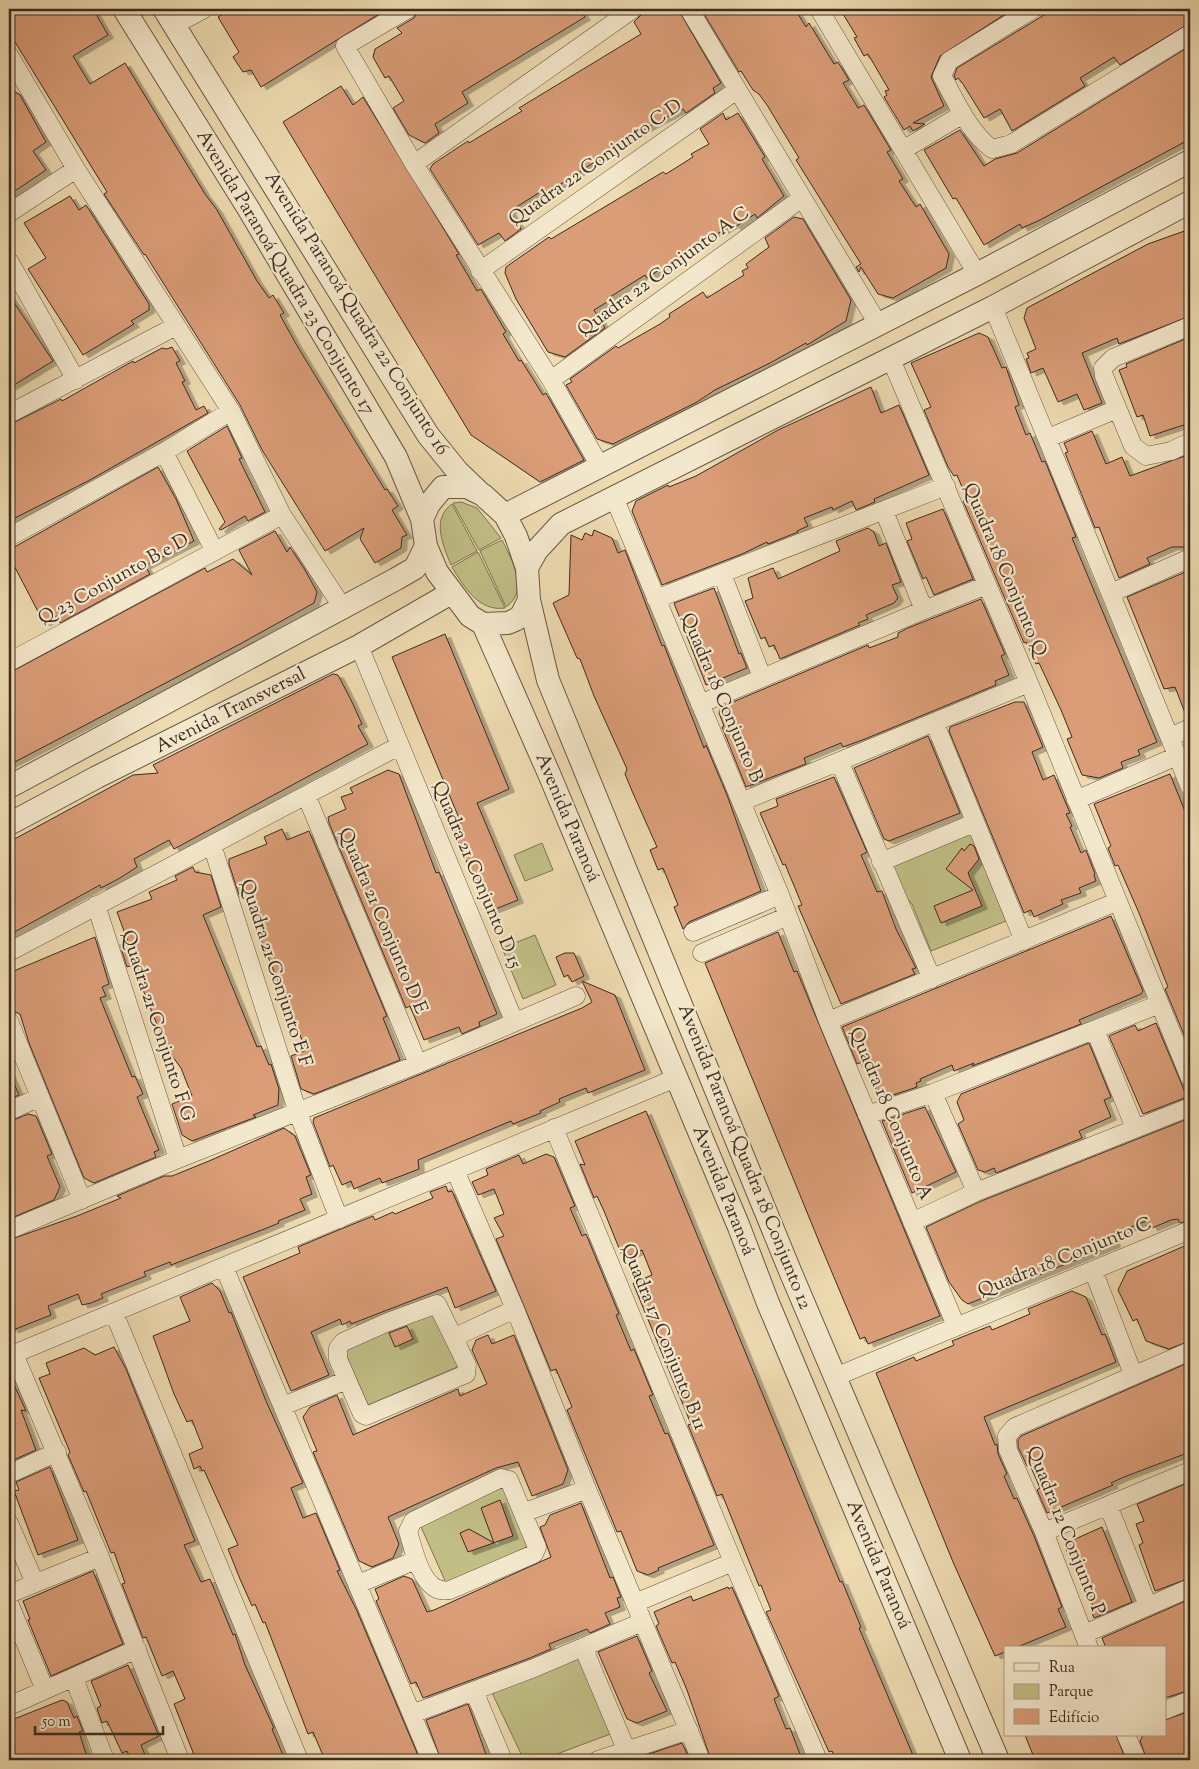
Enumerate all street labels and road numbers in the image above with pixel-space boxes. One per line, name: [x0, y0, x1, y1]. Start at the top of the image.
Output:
street label: Quadra 22 Conjunto C D: [504, 93, 688, 233]
street label: Avenida Paranoá Quadra 23 Conjunto 17: [189, 125, 381, 421]
street label: Avenida Paranoá Quadra 22 Conjunto 16: [257, 167, 455, 461]
street label: Quadra 22 Conjunto A C: [572, 200, 756, 344]
street label: Quadra 18 Conjunto Q: [955, 479, 1054, 663]
street label: Q 23 Conjunto B e D: [34, 527, 194, 633]
street label: Quadra 18 Conjunto B: [673, 609, 769, 787]
street label: Avenida Transversal: [151, 661, 311, 761]
street label: Avenida Paranoá: [528, 749, 606, 887]
street label: Quadra 21 Conjunto D 15: [424, 777, 528, 974]
street label: Quadra 21 Conjunto D E: [330, 824, 434, 1019]
street label: Quadra 21 Conjunto E F: [232, 876, 318, 1071]
street label: Quadra 21 Conjunto F G: [113, 927, 201, 1125]
street label: Avenida Paranoá Quadra 18 Conjunto 12: [672, 1001, 816, 1313]
street label: Quadra 18 Conjunto A: [841, 1023, 939, 1205]
street label: Avenida Paranoá: [687, 1123, 759, 1259]
street label: Quadra 18 Conjunto C: [974, 1211, 1156, 1305]
street label: Quadra 17 Conjunto B 11: [613, 1240, 713, 1435]
street label: Quadra 12 Conjunto P: [1019, 1442, 1111, 1620]
street label: Avenida Paranoá: [839, 1496, 917, 1634]

